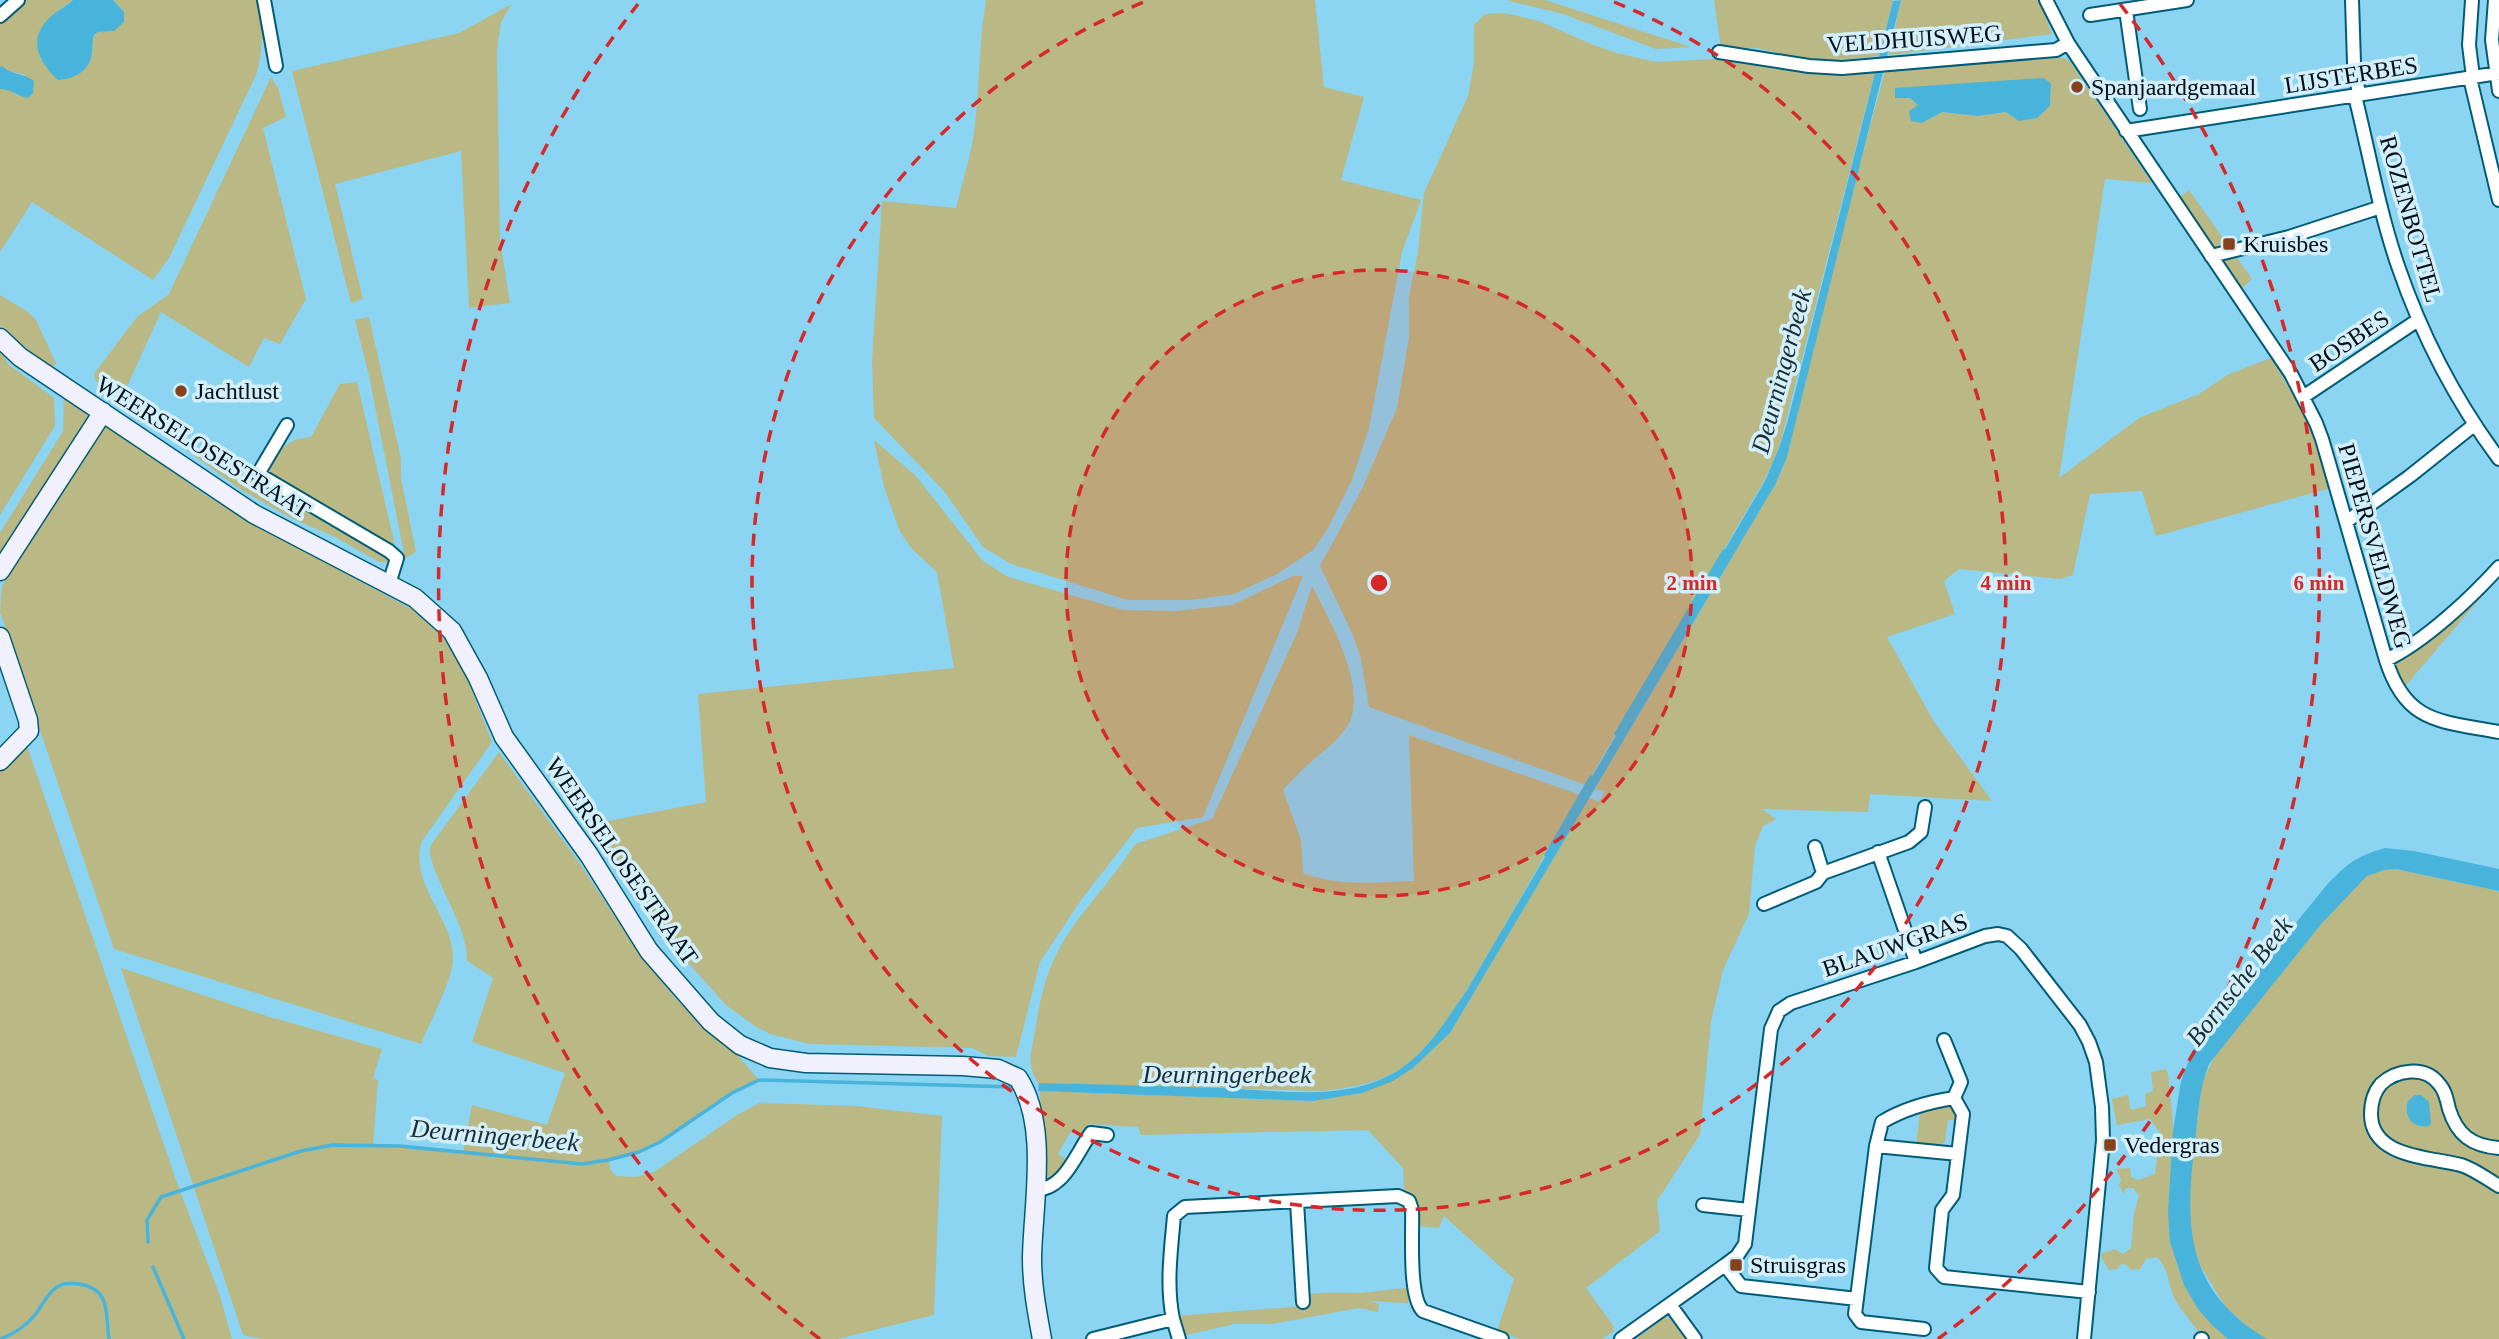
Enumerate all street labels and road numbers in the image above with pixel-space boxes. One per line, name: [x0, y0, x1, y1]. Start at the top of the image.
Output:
street label: VELDHUISWEG: [1826, 20, 2002, 58]
street label: LIJSTERBES: [2282, 52, 2420, 98]
street label: ROZENBOTTEL: [2375, 133, 2447, 305]
street label: BOSBES: [2304, 305, 2394, 377]
street label: WEERSELOSESTRAAT: [92, 371, 315, 524]
street label: PIEPERSVELDWEG: [2333, 441, 2417, 651]
street label: WEERSELOSESTRAAT: [541, 753, 704, 970]
street label: BLAUWGRAS: [1819, 908, 1971, 982]

